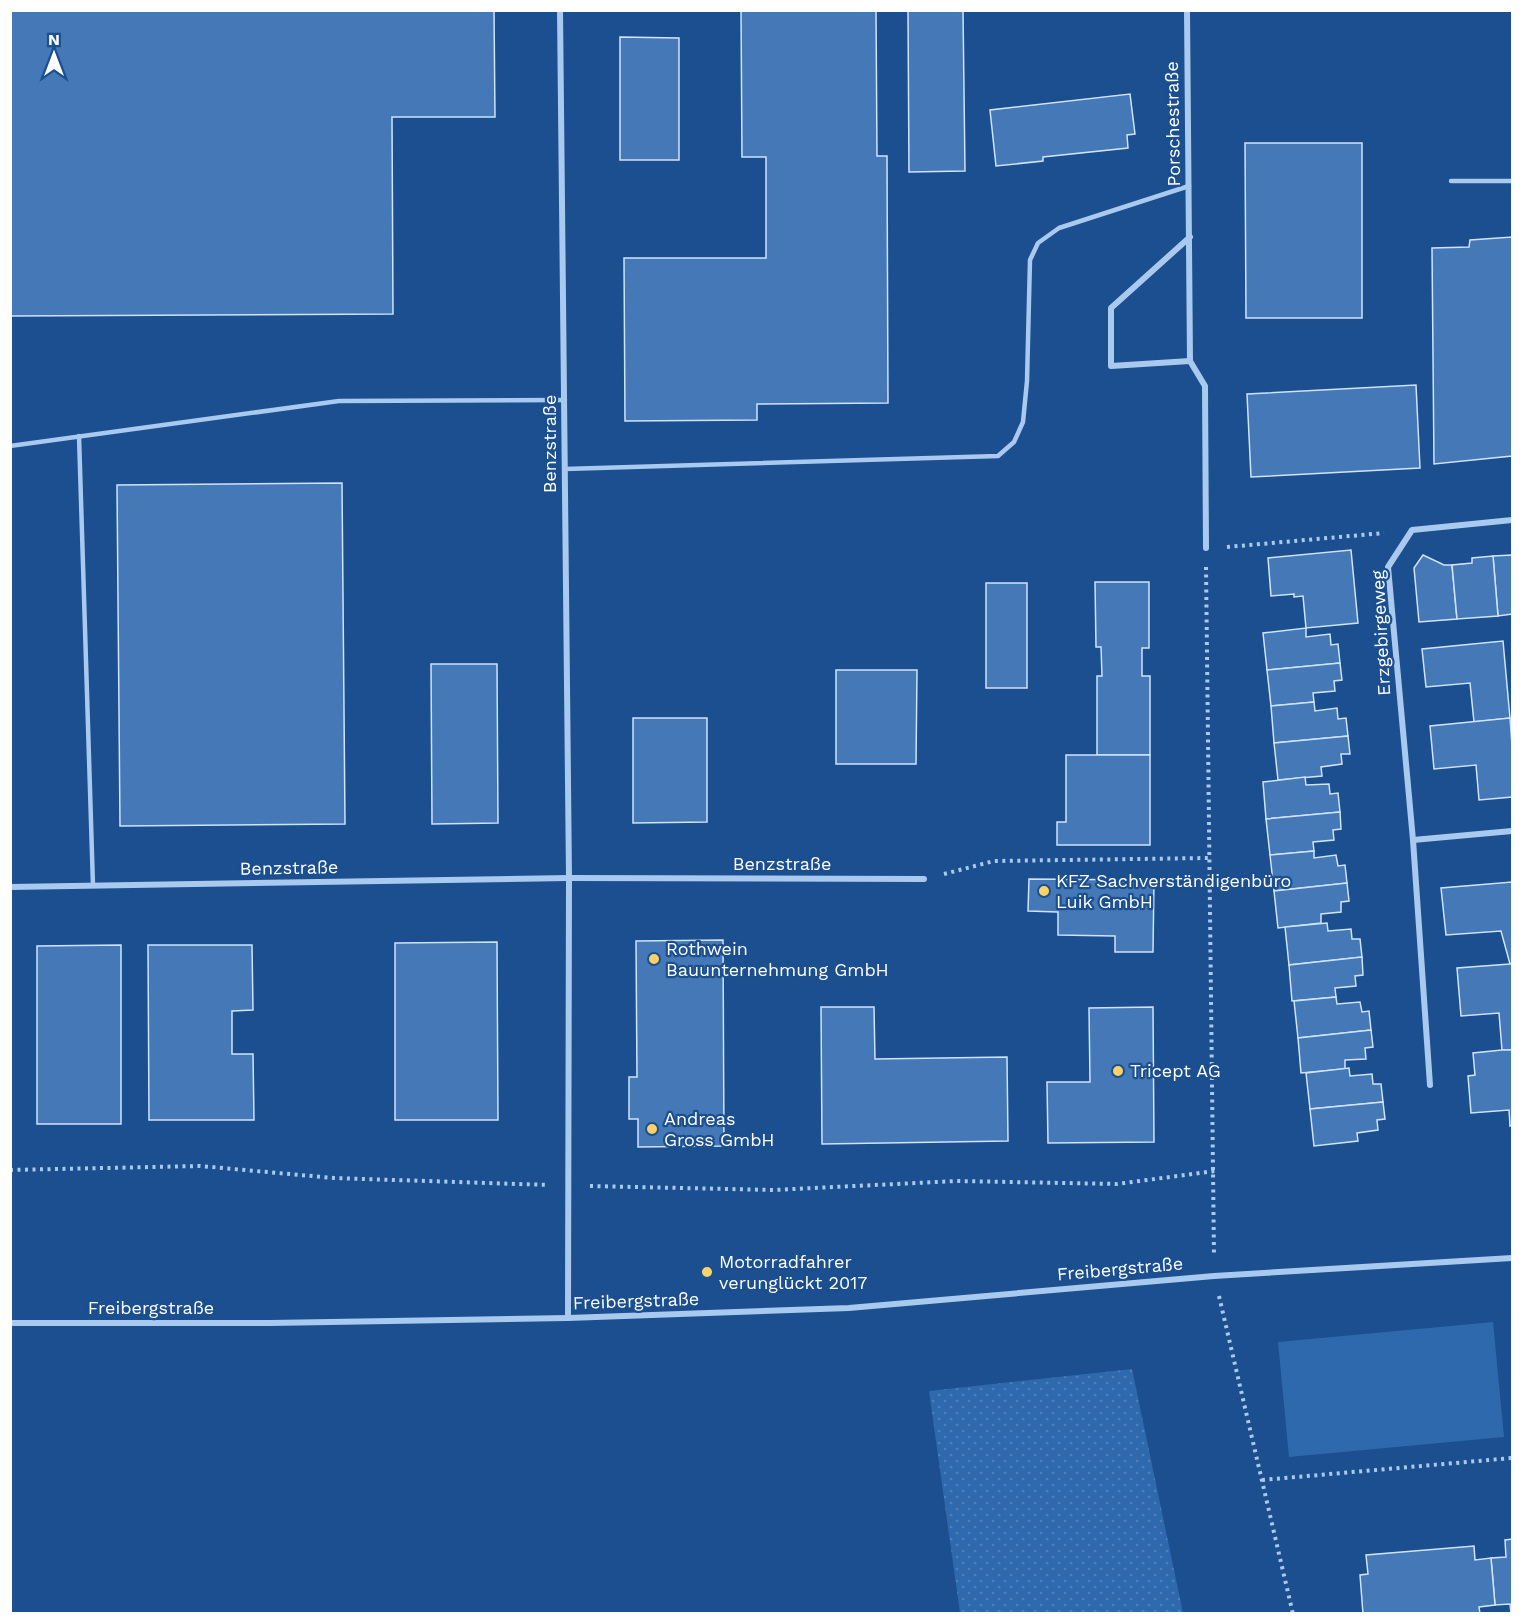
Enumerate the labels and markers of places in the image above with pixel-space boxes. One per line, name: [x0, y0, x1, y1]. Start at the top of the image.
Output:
place label: KFZ Sachverständigenbüro Luik GmbH: [1056, 870, 1291, 912]
marker: KFZ Sachverständigenbüro Luik GmbH: [1037, 884, 1051, 898]
place label: Rothwein Bauunternehmung GmbH: [666, 938, 889, 980]
marker: Rothwein Bauunternehmung GmbH: [647, 952, 661, 966]
place label: Tricept AG: [1130, 1060, 1221, 1081]
marker: Tricept AG: [1111, 1064, 1125, 1078]
place label: Andreas Gross GmbH: [664, 1108, 775, 1150]
marker: Andreas Gross GmbH: [645, 1122, 659, 1136]
place label: Motorradfahrer verunglückt 2017: [719, 1251, 867, 1293]
marker: Motorradfahrer verunglückt 2017: [700, 1265, 714, 1279]

